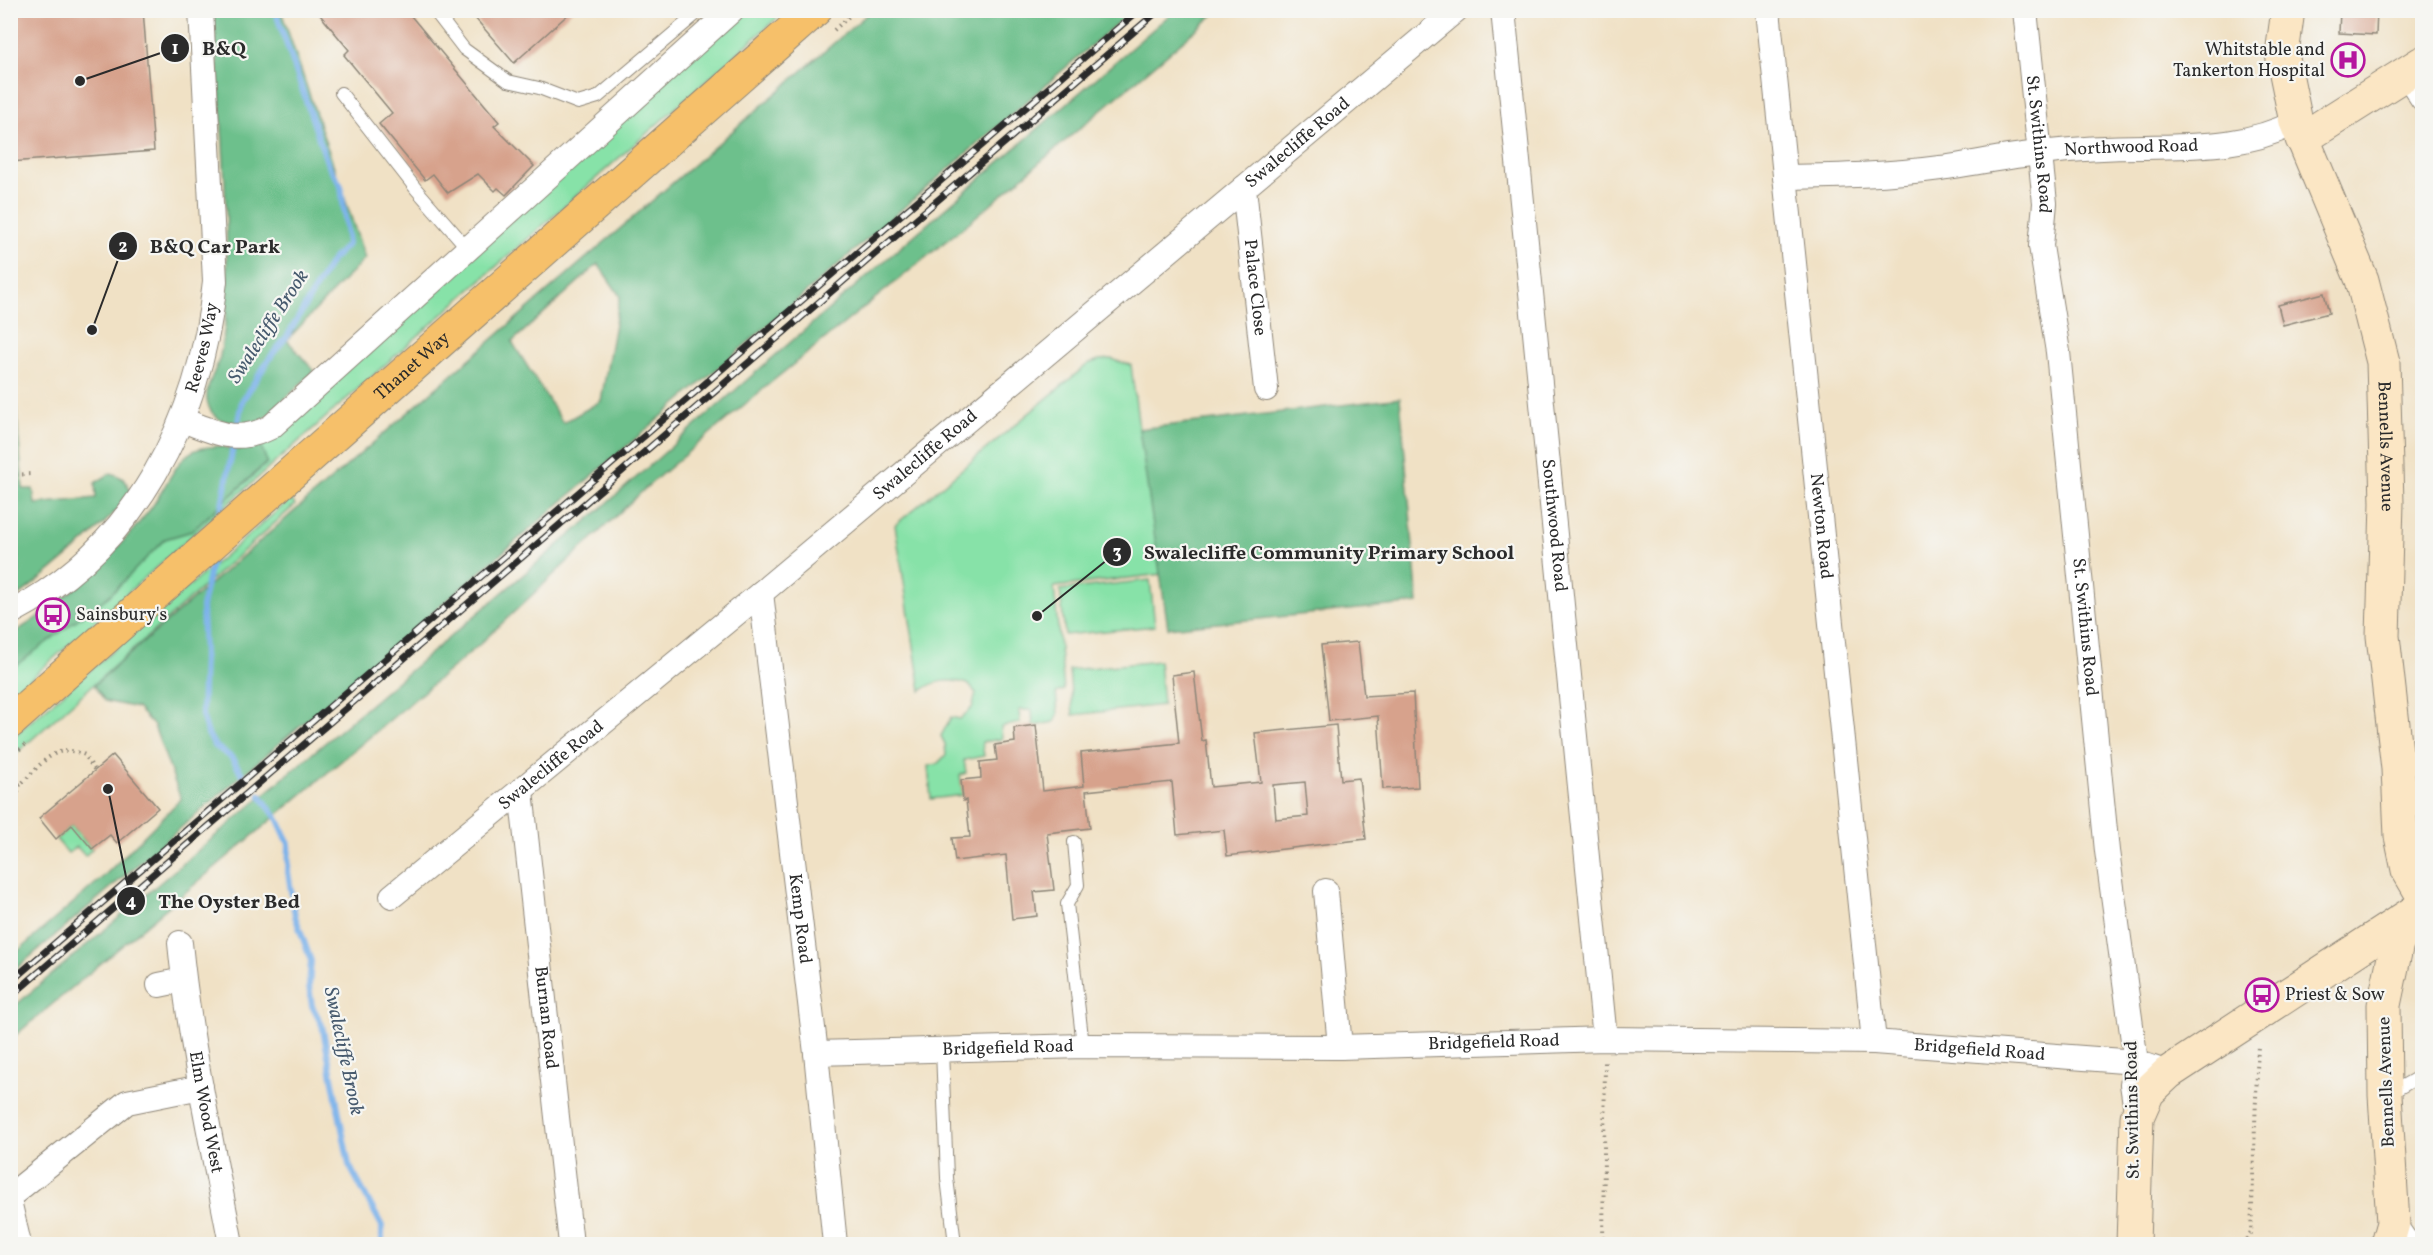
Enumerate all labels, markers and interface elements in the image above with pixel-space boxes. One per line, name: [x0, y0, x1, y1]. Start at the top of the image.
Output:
callout: B&Q: [160, 29, 258, 67]
text: B&Q: [202, 36, 247, 64]
text: 1: [171, 37, 179, 62]
place label: Whitstable and Tankerton Hospital: [2173, 38, 2325, 84]
hospital icon: Whitstable and Tankerton Hospital: [2330, 42, 2366, 78]
street label: St. Swithins Road: [2019, 74, 2057, 214]
street label: Swalecliffe Road: [1240, 91, 1356, 194]
street label: Northwood Road: [2063, 133, 2199, 163]
callout: B&Q Car Park: [108, 227, 292, 265]
text: B&Q Car Park: [150, 234, 280, 262]
text: 2: [118, 235, 128, 260]
street label: Palace Close: [1237, 238, 1273, 337]
water label: Swalecliffe Brook: [222, 265, 316, 389]
street label: Reeves Way: [179, 300, 225, 396]
street label: Thanet Way: [369, 326, 456, 407]
street label: Bennells Avenue: [2371, 381, 2399, 512]
street label: Swalecliffe Road: [868, 404, 983, 506]
street label: Southwood Road: [1535, 458, 1573, 593]
street label: Newton Road: [1803, 472, 1839, 580]
callout: Swalecliffe Community Primary School: [1102, 533, 1527, 571]
text: Swalecliffe Community Primary School: [1144, 540, 1515, 568]
text: 3: [1112, 541, 1122, 566]
street label: St. Swithins Road: [2066, 557, 2104, 697]
bus stop icon: Sainsbury's: [35, 597, 71, 633]
place label: Sainsbury's: [76, 603, 167, 628]
street label: Swalecliffe Road: [493, 714, 609, 816]
street label: Kemp Road: [782, 872, 818, 965]
callout: The Oyster Bed: [116, 882, 312, 920]
text: The Oyster Bed: [158, 889, 300, 917]
text: 4: [126, 890, 137, 915]
street label: Burnan Road: [528, 965, 564, 1071]
bus stop icon: Priest & Sow: [2244, 977, 2280, 1013]
place label: Priest & Sow: [2285, 983, 2385, 1008]
water label: Swalecliffe Brook: [316, 984, 370, 1118]
street label: Bennells Avenue: [2372, 1016, 2402, 1148]
street label: Bridgefield Road: [1428, 1028, 1560, 1057]
street label: Bridgefield Road: [1913, 1033, 2046, 1068]
street label: Bridgefield Road: [942, 1034, 1074, 1062]
street label: St. Swithins Road: [2119, 1041, 2147, 1179]
street label: Elm Wood West: [182, 1049, 229, 1175]

